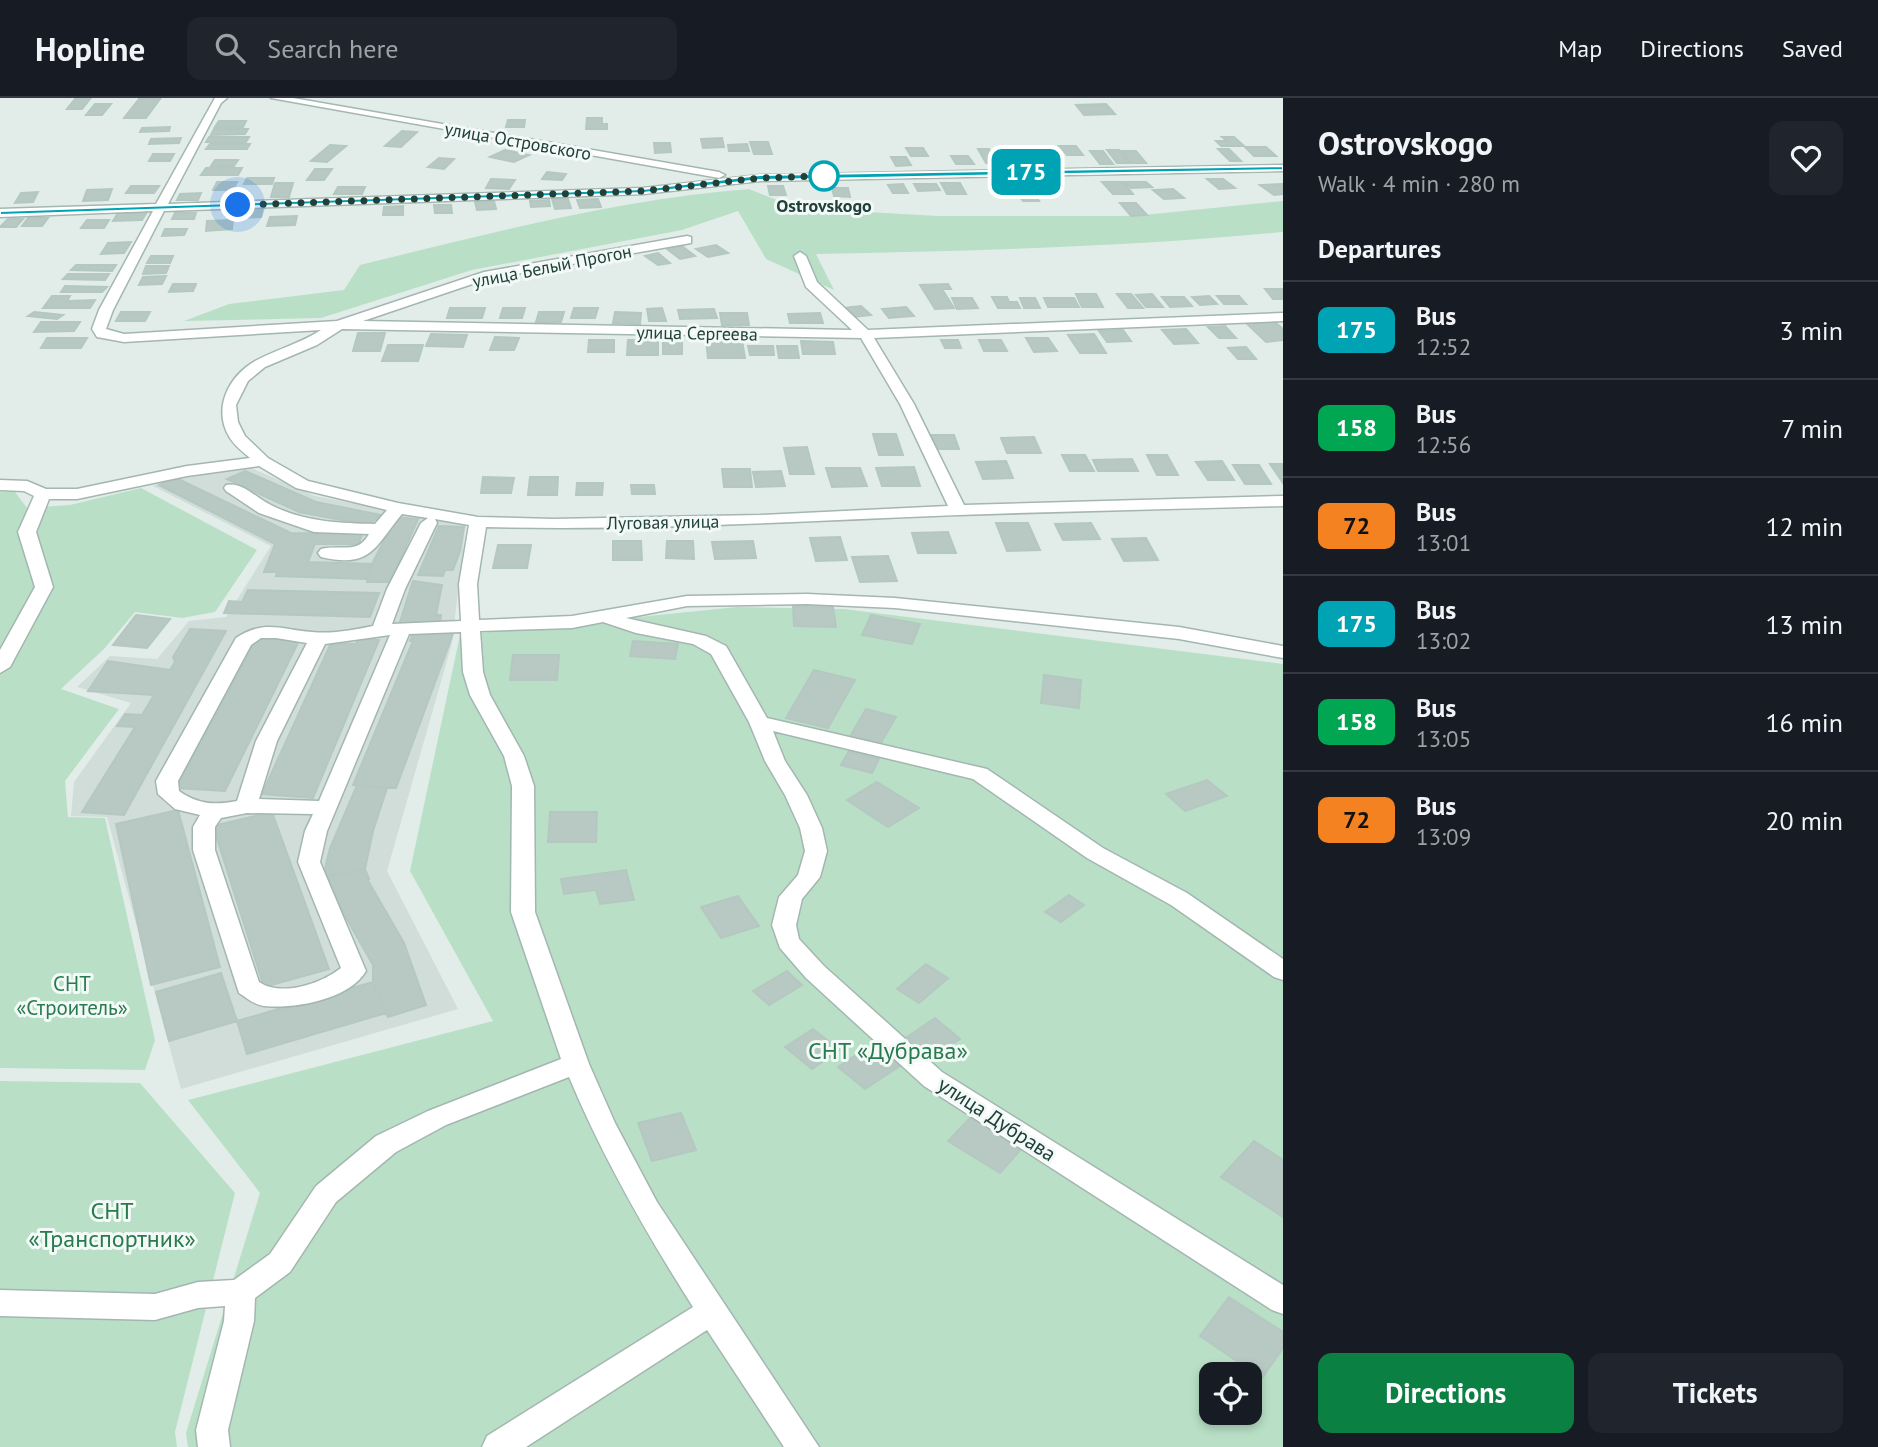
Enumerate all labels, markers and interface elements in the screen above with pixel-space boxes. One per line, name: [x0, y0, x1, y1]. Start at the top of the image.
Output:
search box: [187, 17, 677, 80]
text: Hopline: [35, 27, 145, 70]
icon: search: [211, 29, 249, 67]
text: Search here: [267, 32, 398, 65]
text: Map: [1558, 33, 1602, 64]
text: Directions: [1640, 33, 1744, 64]
text: Saved: [1782, 33, 1843, 64]
street label: улица Островского: [443, 117, 593, 165]
text: Ostrovskogo: [1318, 121, 1493, 164]
button: heart: [1769, 121, 1843, 195]
line badge: 175: [986, 149, 1066, 195]
text: 175: [1006, 156, 1046, 187]
marker: Ostrovskogo: [809, 161, 839, 191]
text: Walk · 4 min · 280 m: [1318, 169, 1520, 198]
your location: [220, 187, 255, 222]
place label: Ostrovskogo: [776, 194, 872, 217]
text: Departures: [1318, 232, 1441, 265]
street label: улица Белый Прогон: [470, 239, 634, 293]
text: Bus: [1416, 299, 1456, 332]
text: 175: [1336, 314, 1377, 345]
text: 3 min: [1780, 314, 1843, 347]
street label: улица Сергеева: [636, 320, 758, 346]
text: 12:52: [1416, 332, 1471, 361]
text: Bus: [1416, 397, 1456, 430]
text: 158: [1336, 412, 1377, 443]
text: 7 min: [1781, 412, 1843, 445]
text: 12:56: [1416, 430, 1471, 459]
text: Bus: [1416, 495, 1456, 528]
street label: Луговая улица: [605, 510, 720, 534]
text: 72: [1343, 510, 1370, 541]
text: 12 min: [1765, 510, 1843, 543]
text: 13:01: [1416, 528, 1471, 557]
text: Bus: [1416, 593, 1456, 626]
text: 175: [1336, 608, 1377, 639]
text: 13 min: [1765, 608, 1843, 641]
text: 13:02: [1416, 626, 1471, 655]
text: Bus: [1416, 691, 1456, 724]
text: 158: [1336, 706, 1377, 737]
text: 16 min: [1765, 706, 1843, 739]
text: 13:05: [1416, 724, 1471, 753]
text: Bus: [1416, 789, 1456, 822]
text: 72: [1343, 804, 1370, 835]
text: 20 min: [1765, 804, 1843, 837]
text: 13:09: [1416, 822, 1471, 851]
park label: СНТ «Строитель»: [16, 970, 128, 1021]
park label: СНТ «Дубрава»: [808, 1035, 968, 1066]
street label: улица Дубрава: [933, 1071, 1061, 1167]
park label: СНТ «Транспортник»: [28, 1195, 196, 1254]
button: Directions: [1318, 1353, 1574, 1433]
button: Tickets: [1588, 1353, 1843, 1433]
map controls: [1199, 1362, 1262, 1425]
button: locate: [1199, 1362, 1262, 1425]

